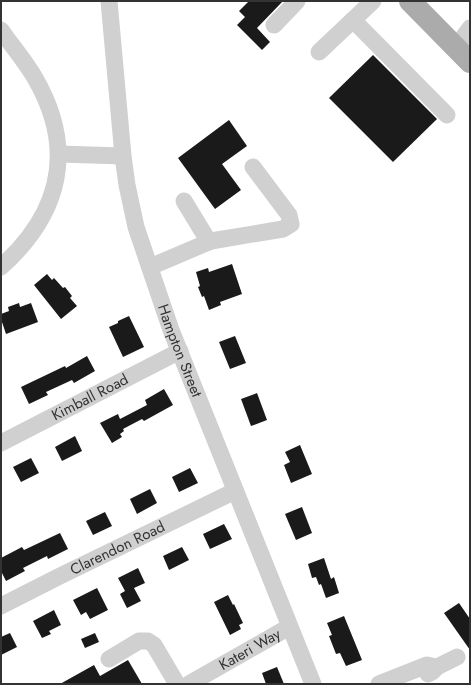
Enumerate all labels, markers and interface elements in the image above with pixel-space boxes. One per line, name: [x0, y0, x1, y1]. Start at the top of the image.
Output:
street label: Hampton Street: [152, 301, 208, 401]
street label: Kimball Road: [48, 368, 132, 426]
street label: Clarendon Road: [66, 516, 169, 581]
street label: Kateri Way: [215, 623, 285, 676]

